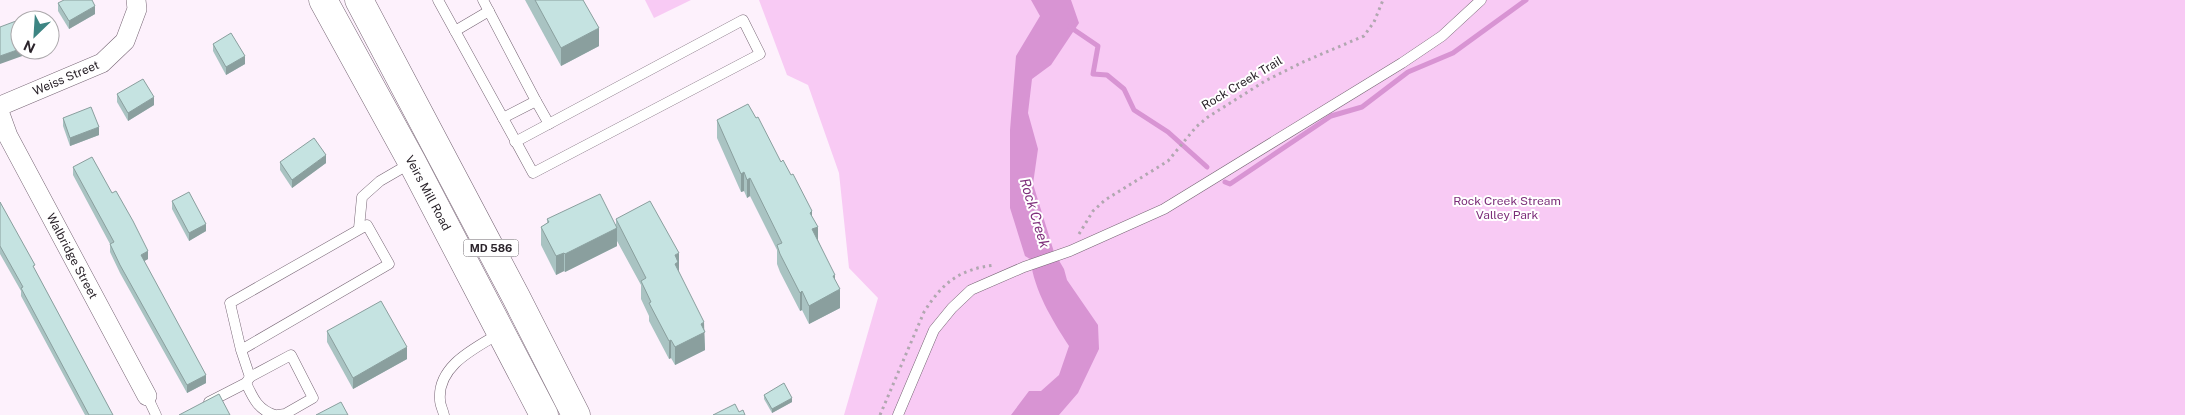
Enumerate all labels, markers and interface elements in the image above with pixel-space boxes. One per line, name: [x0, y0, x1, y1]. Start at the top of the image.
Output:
north arrow: [10, 10, 60, 60]
text: N: [21, 37, 38, 56]
street label: Rock Creek Trail: [1199, 53, 1285, 113]
street label: Weiss Street: [31, 58, 102, 98]
street label: Veirs Mill Road: [402, 153, 454, 233]
water label: Rock Creek: [1017, 176, 1053, 250]
park label: Rock Creek Stream Valley Park: [1453, 194, 1561, 222]
street label: Walbridge Street: [44, 211, 101, 302]
road number: MD 586: [464, 240, 518, 256]

